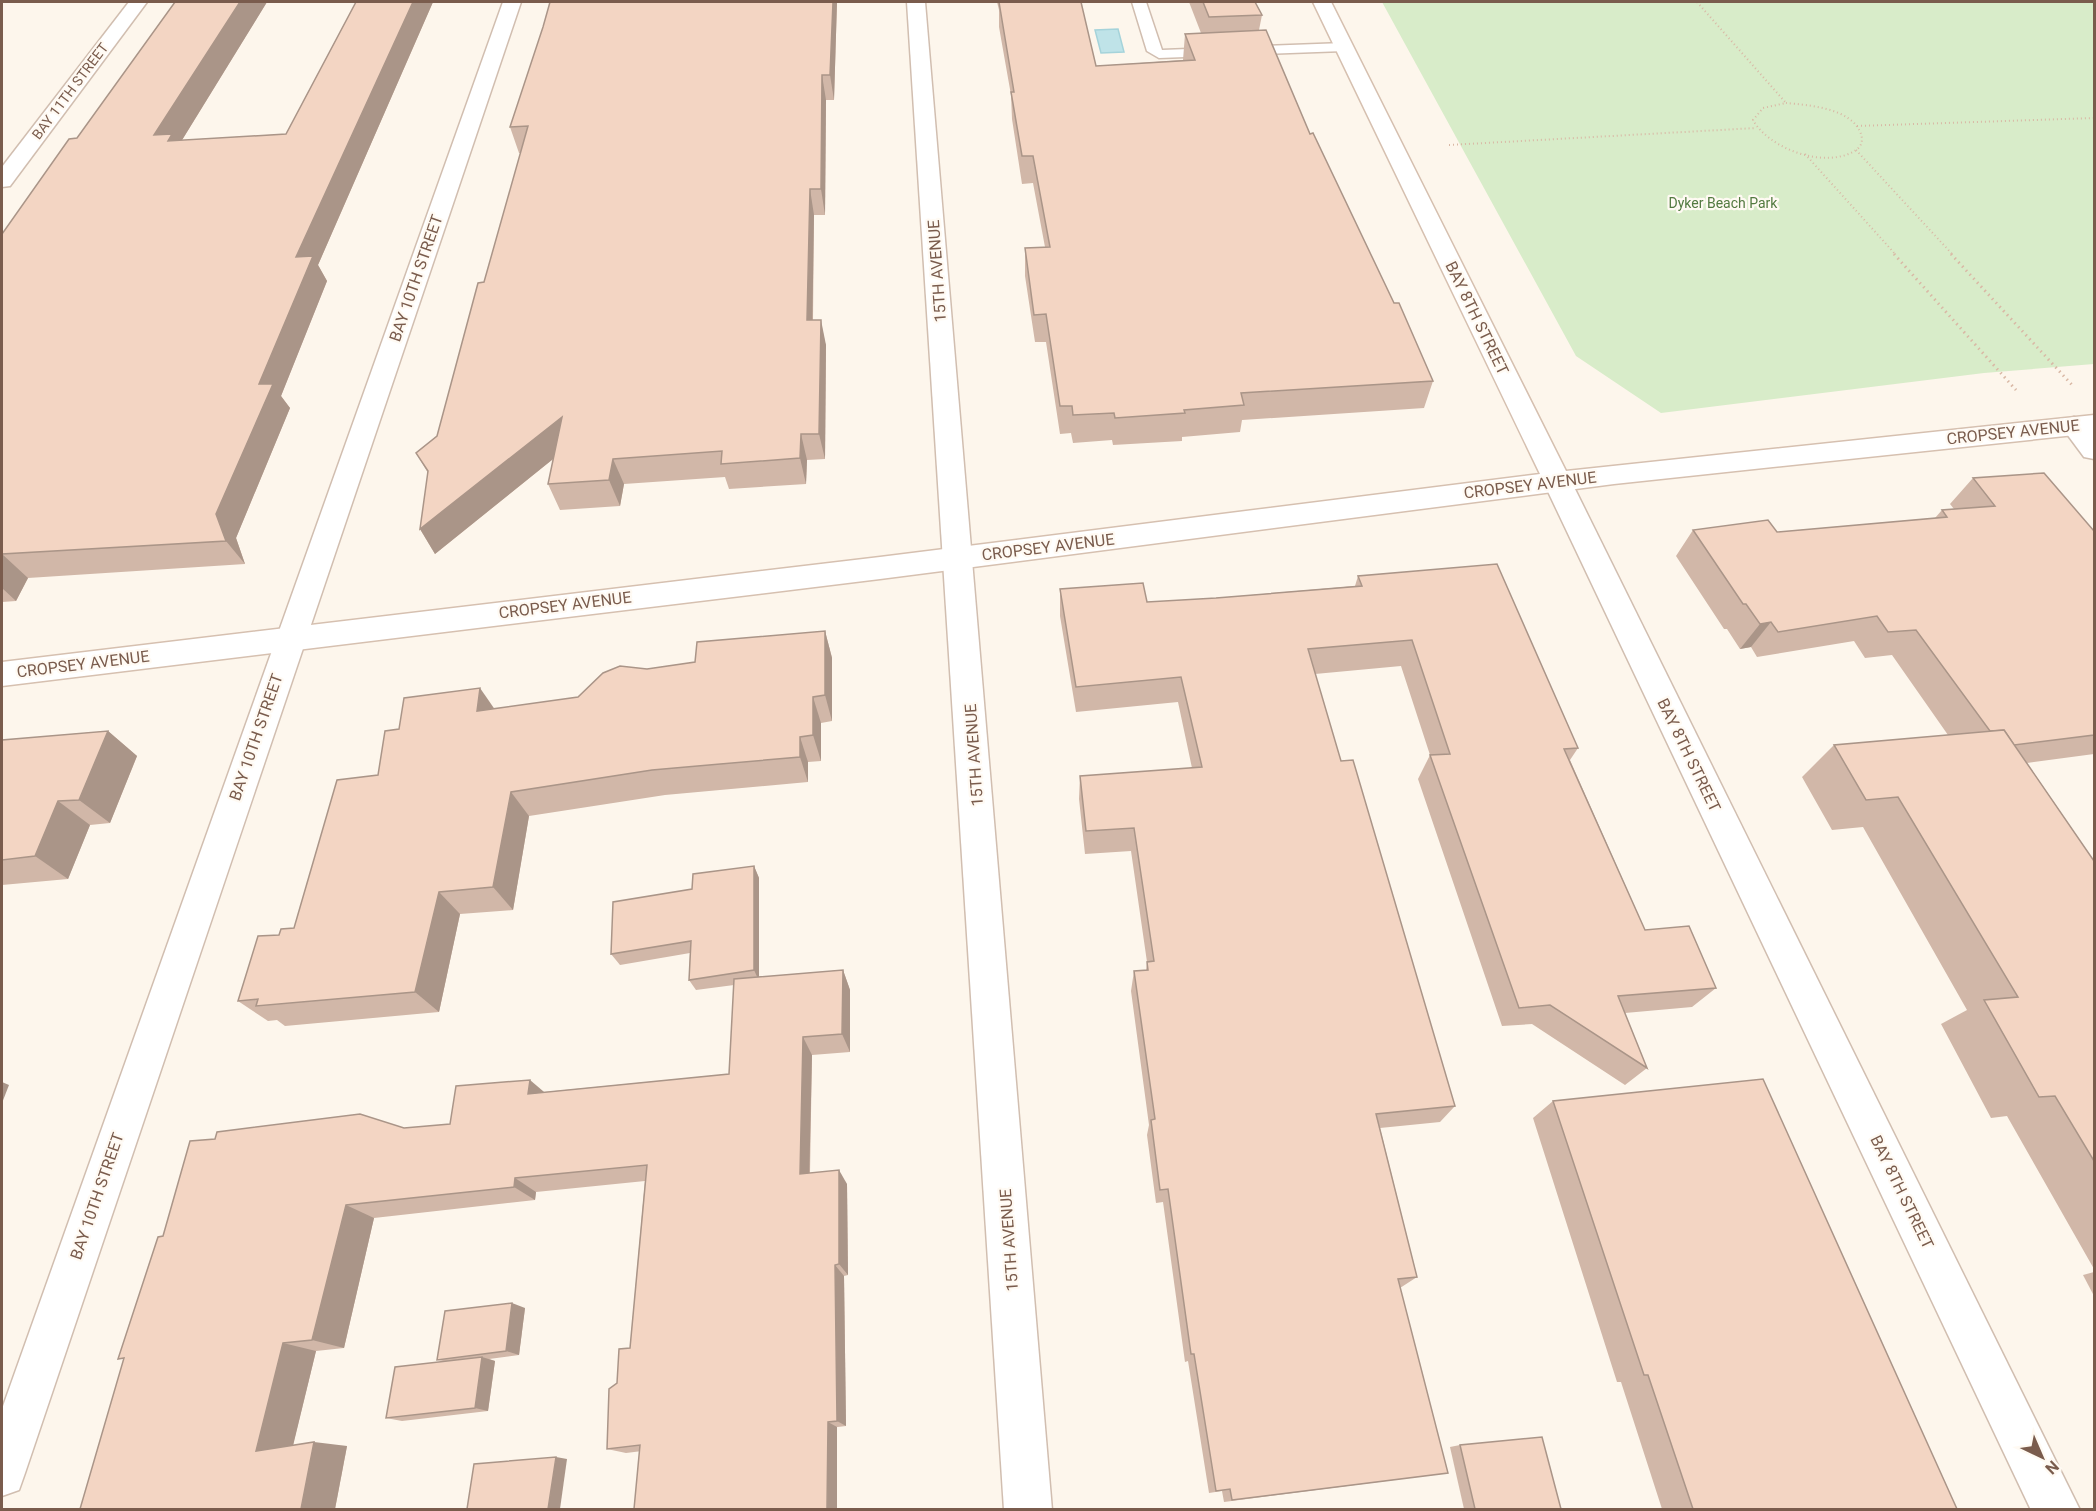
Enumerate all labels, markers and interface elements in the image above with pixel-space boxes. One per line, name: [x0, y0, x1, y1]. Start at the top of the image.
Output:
street label: BAY 11TH STREET: [29, 39, 112, 142]
park label: Dyker Beach Park: [1669, 195, 1778, 211]
street label: BAY 10TH STREET: [385, 212, 447, 344]
street label: 15TH AVENUE: [924, 219, 950, 323]
street label: BAY 8TH STREET: [1441, 258, 1513, 378]
street label: CROPSEY AVENUE: [1946, 416, 2080, 448]
street label: CROPSEY AVENUE: [1463, 467, 1597, 503]
street label: CROPSEY AVENUE: [981, 529, 1115, 565]
street label: CROPSEY AVENUE: [498, 587, 632, 623]
street label: CROPSEY AVENUE: [16, 646, 150, 682]
street label: BAY 10TH STREET: [225, 671, 287, 803]
street label: BAY 8TH STREET: [1653, 695, 1725, 815]
street label: 15TH AVENUE: [961, 703, 987, 807]
street label: BAY 10TH STREET: [66, 1130, 128, 1262]
street label: BAY 8TH STREET: [1866, 1132, 1938, 1252]
street label: 15TH AVENUE: [996, 1188, 1022, 1292]
north arrow: [2012, 1427, 2072, 1487]
text: N: [2041, 1457, 2063, 1478]

